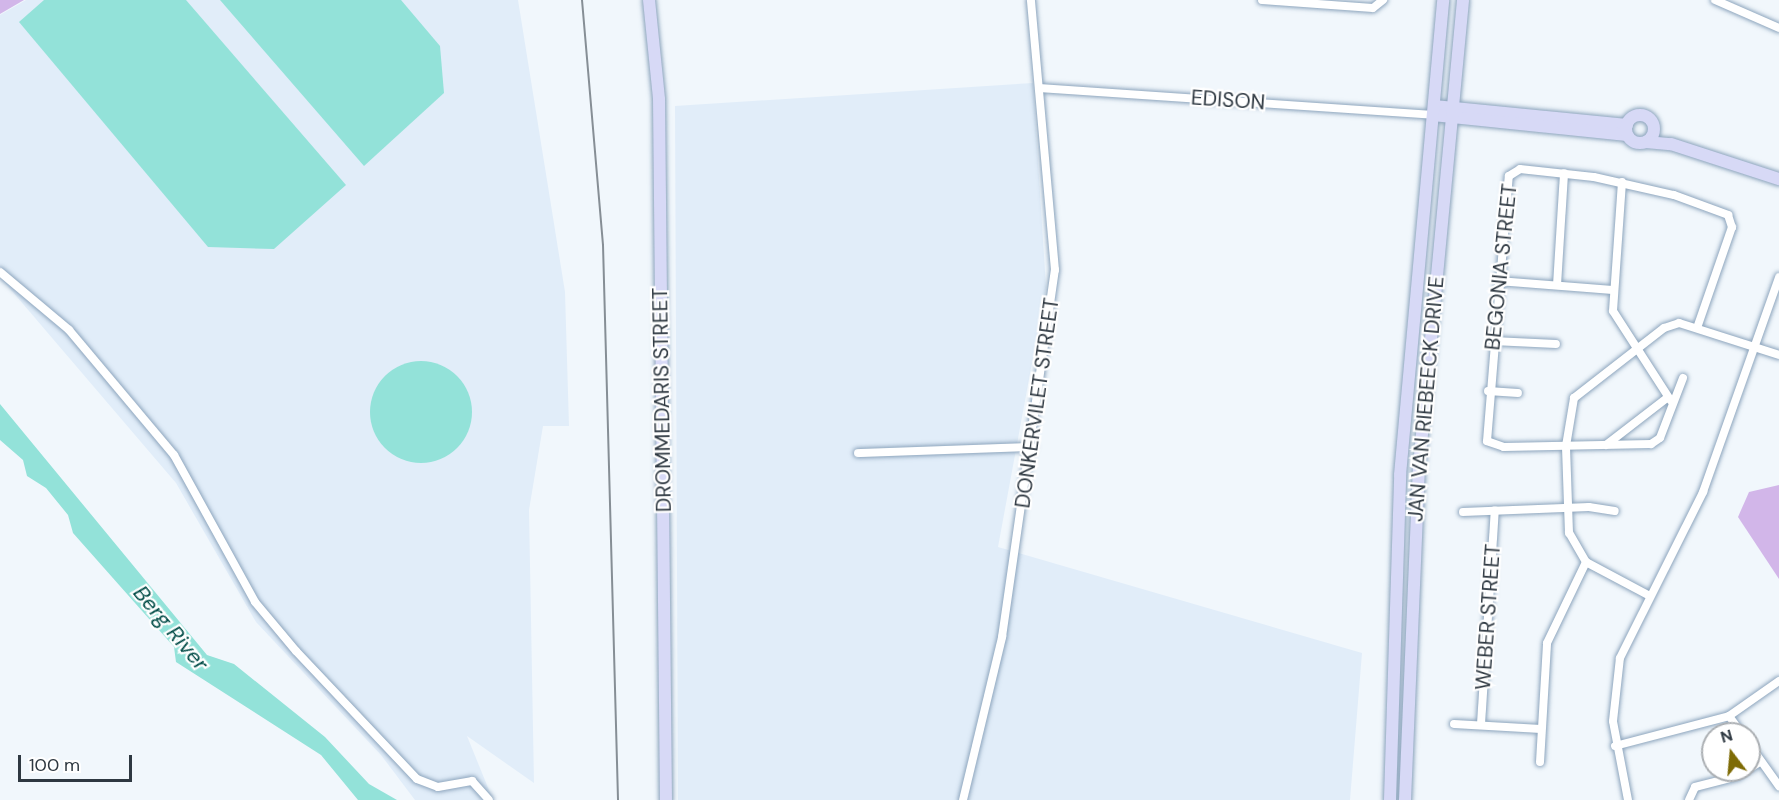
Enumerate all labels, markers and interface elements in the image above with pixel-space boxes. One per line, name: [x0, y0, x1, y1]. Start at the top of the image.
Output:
street label: EDISON: [1190, 85, 1266, 115]
street label: BEGONIA STREET: [1480, 183, 1522, 351]
street label: JAN VAN RIEBEECK DRIVE: [1403, 275, 1449, 523]
street label: DROMMEDARIS STREET: [647, 288, 677, 512]
street label: DONKERVILET STREET: [1010, 296, 1064, 510]
street label: WEBER STREET: [1470, 543, 1506, 691]
water label: Berg River: [128, 580, 214, 676]
north arrow: [1701, 722, 1761, 782]
text: N: [1718, 724, 1735, 748]
scale bar: [21, 743, 135, 781]
text: 100 m: [29, 753, 80, 777]

